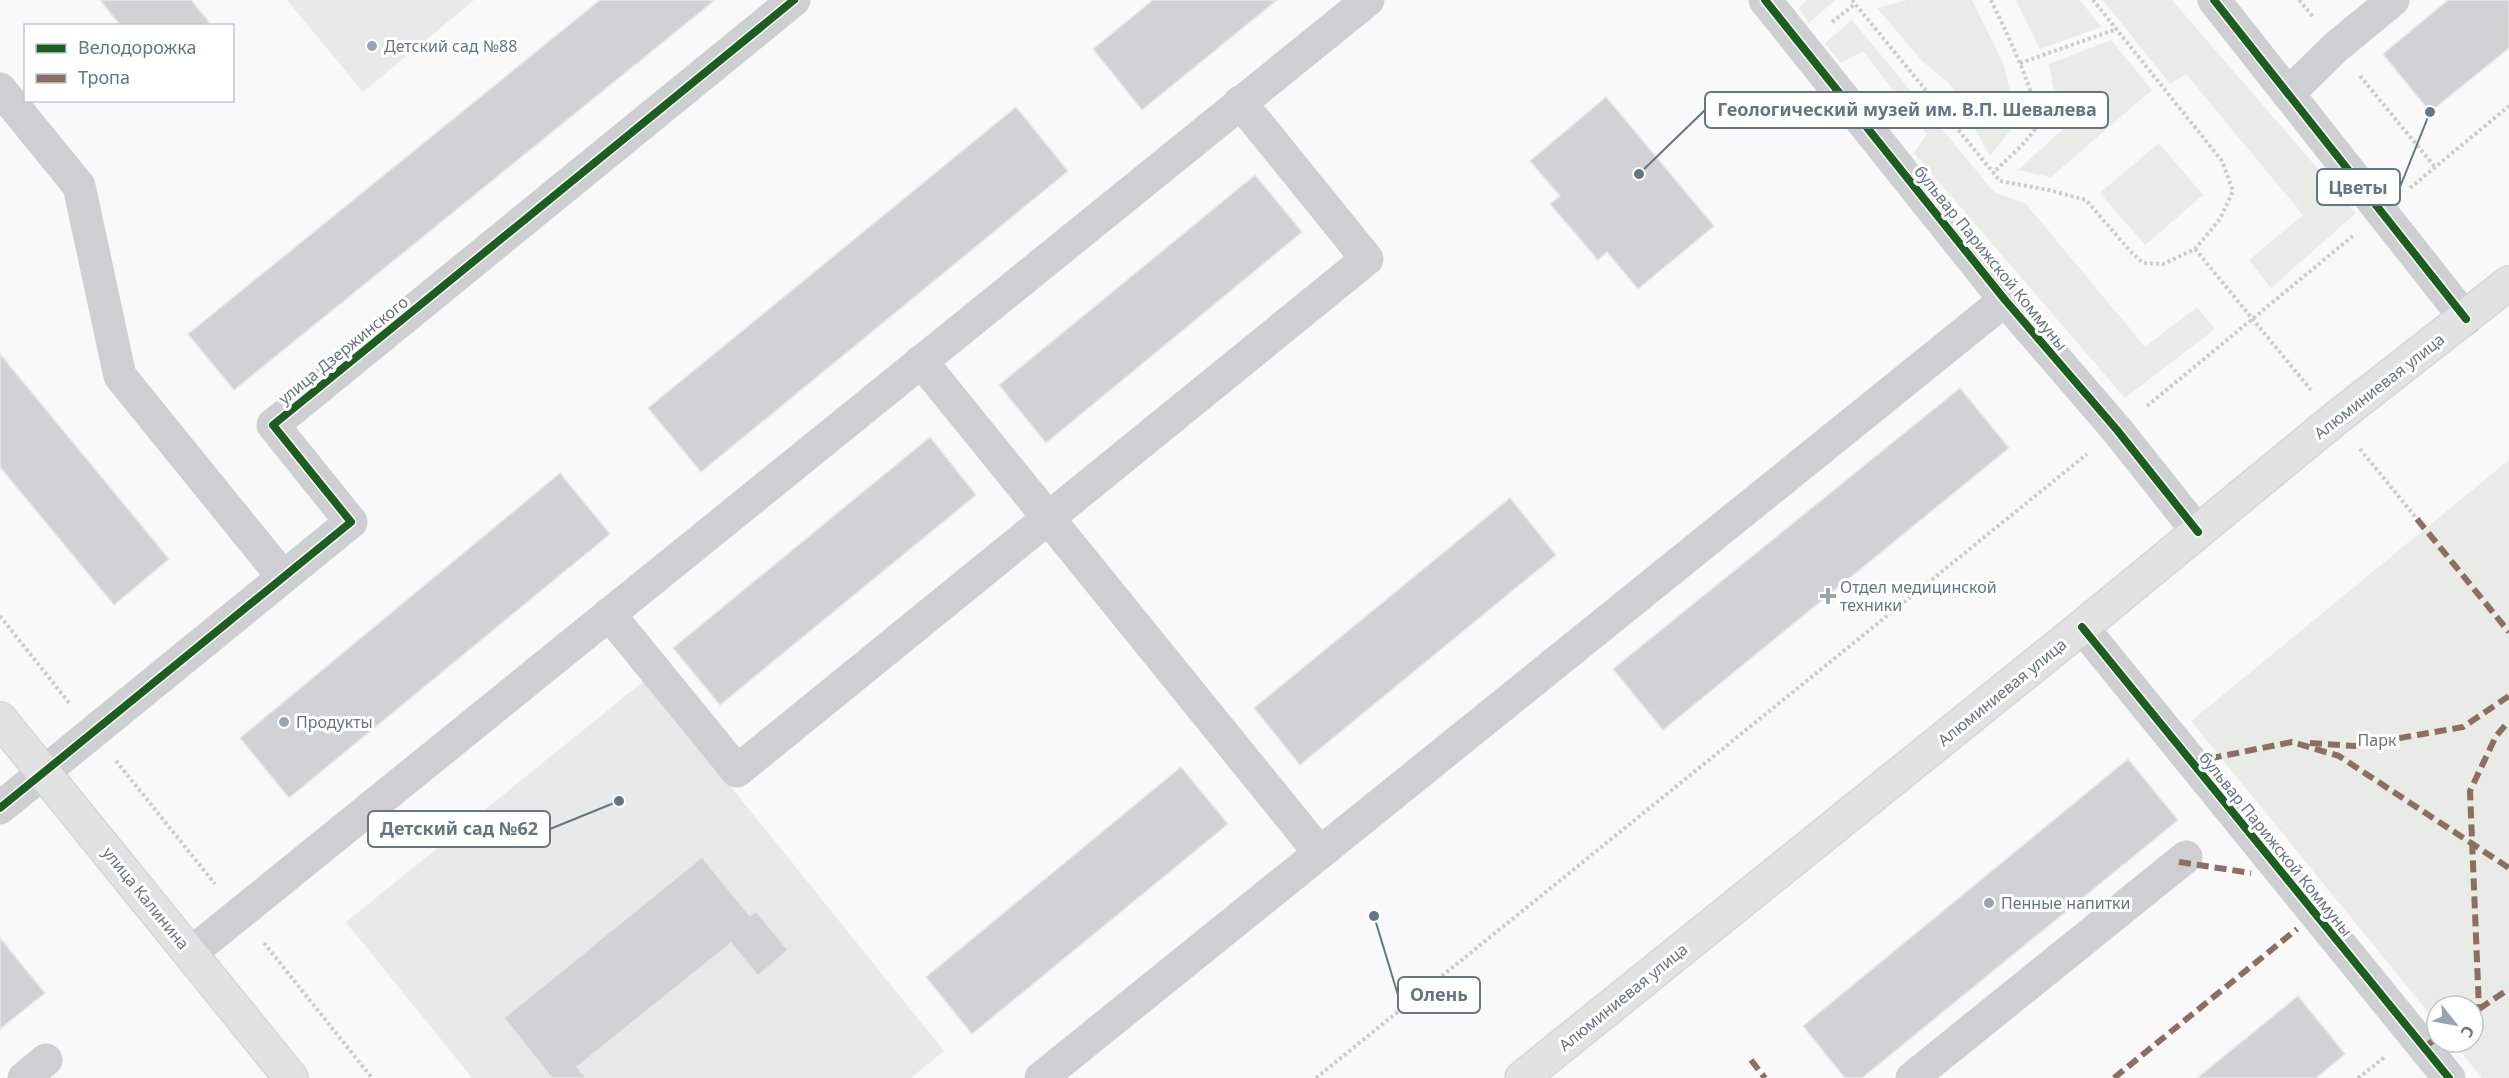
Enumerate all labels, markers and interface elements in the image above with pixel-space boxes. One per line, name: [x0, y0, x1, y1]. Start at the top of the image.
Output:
legend: [24, 24, 234, 102]
text: Велодорожка: [78, 35, 196, 59]
place label: Детский сад №88: [384, 35, 517, 57]
marker: Детский сад №88: [365, 39, 379, 53]
text: Тропа: [78, 65, 130, 89]
callout: Геологический музей им. В.П. Шевалева: [1705, 92, 2108, 128]
text: Геологический музей им. В.П. Шевалева: [1717, 97, 2097, 121]
street label: бульвар Парижской Коммуны: [1909, 161, 2073, 355]
callout: Цветы: [2317, 169, 2400, 205]
text: Цветы: [2328, 175, 2388, 199]
street label: улица Дзержинского: [273, 291, 413, 409]
street label: Алюминиевая улица: [2309, 328, 2449, 444]
place label: Отдел медицинской техники: [1840, 576, 1997, 616]
marker: Отдел медицинской техники: [1821, 589, 1835, 603]
street label: Алюминиевая улица: [1933, 633, 2071, 751]
place label: Продукты: [296, 711, 373, 733]
marker: Продукты: [277, 715, 291, 729]
park label: Парк: [2358, 729, 2397, 751]
street label: бульвар Парижской Коммуны: [2194, 747, 2358, 941]
callout: Детский сад №62: [368, 811, 550, 847]
text: Детский сад №62: [380, 816, 538, 840]
street label: улица Калинина: [98, 842, 194, 954]
place label: Пенные напитки: [2001, 892, 2131, 914]
marker: Пенные напитки: [1982, 896, 1996, 910]
street label: Алюминиевая улица: [1554, 938, 1692, 1056]
callout: Олень: [1398, 977, 1480, 1013]
text: Олень: [1410, 982, 1468, 1006]
north arrow: [2425, 994, 2485, 1054]
text: С: [2456, 1022, 2480, 1042]

